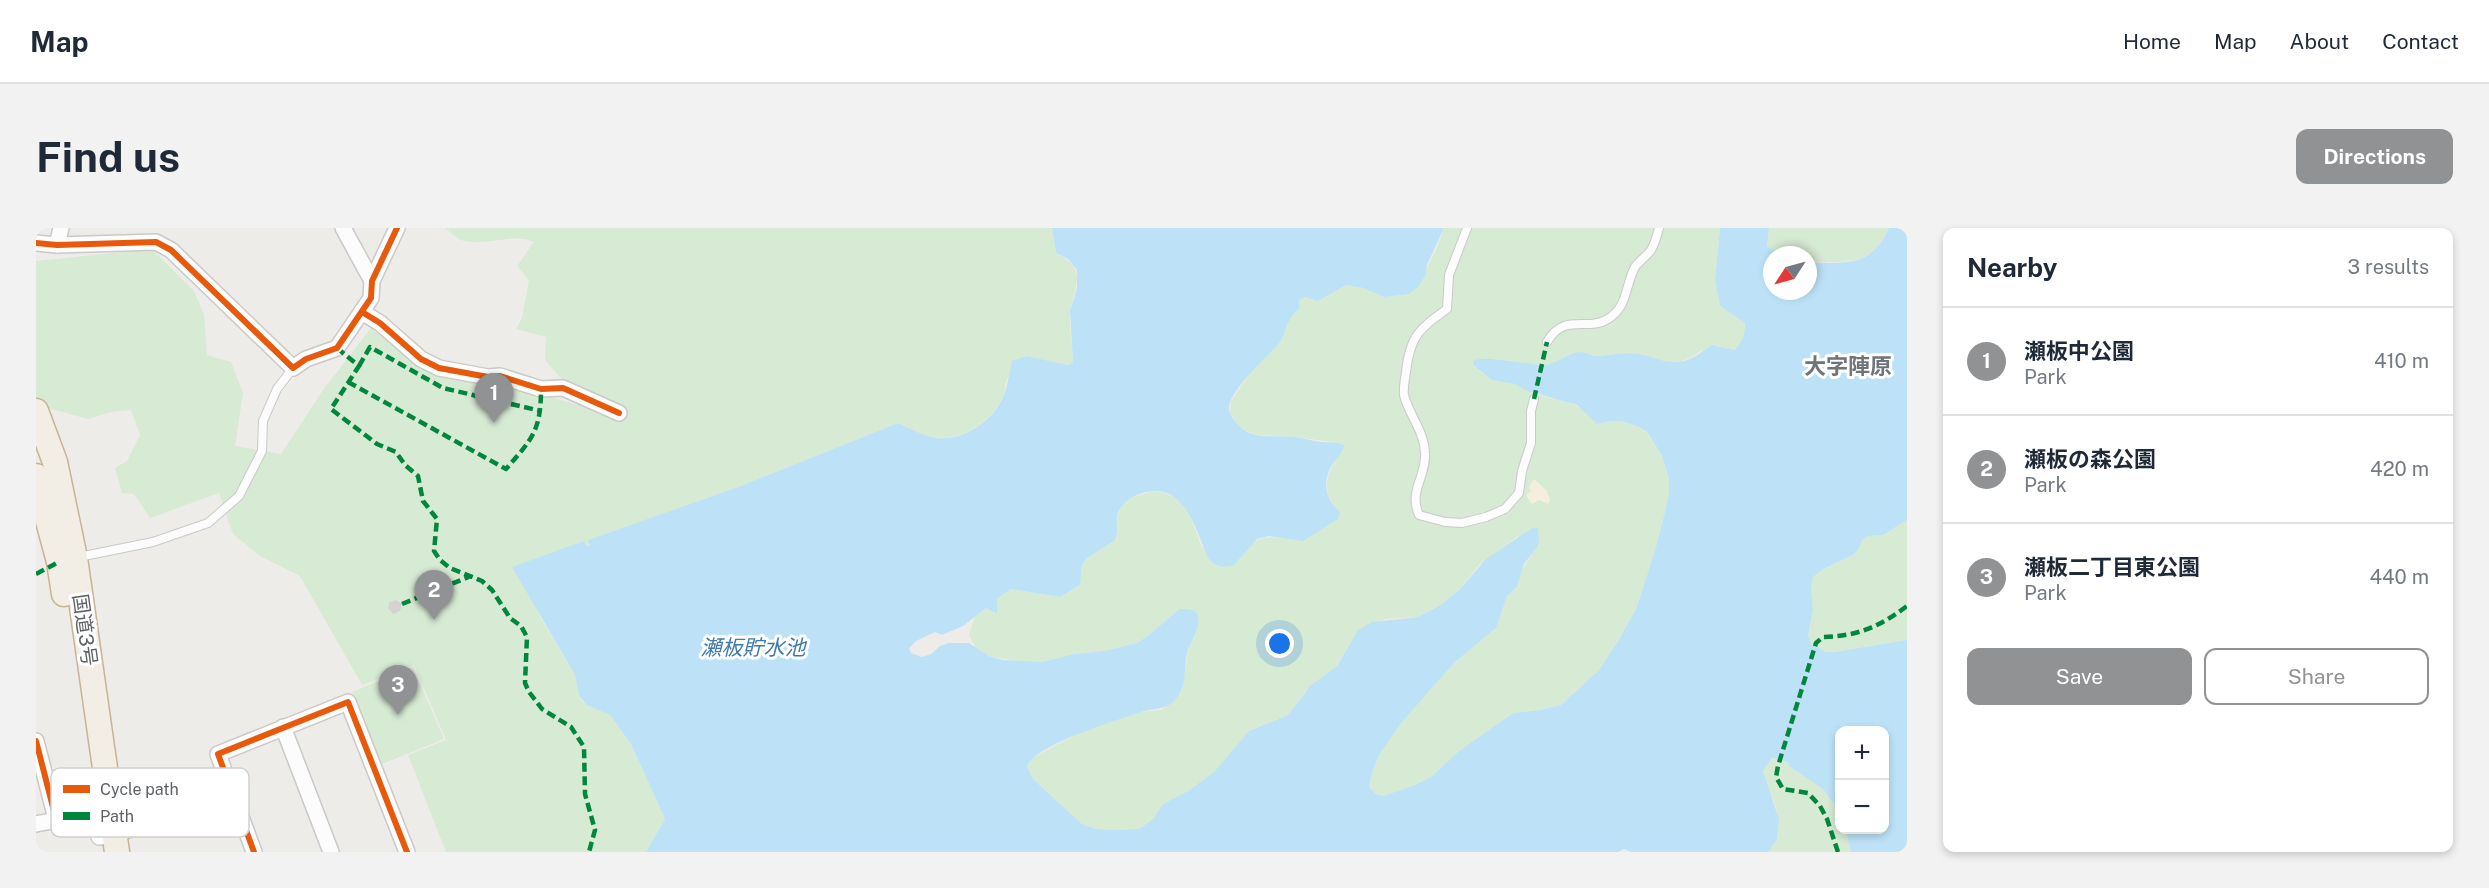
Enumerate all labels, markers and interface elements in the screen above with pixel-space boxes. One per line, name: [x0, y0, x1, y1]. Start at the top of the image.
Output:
text: Map: [30, 25, 89, 58]
text: Home: [2123, 29, 2181, 54]
text: Map: [2214, 29, 2257, 54]
text: About: [2290, 29, 2349, 54]
text: Contact: [2382, 29, 2459, 54]
button: Directions: [2296, 129, 2453, 184]
text: Find us: [36, 132, 180, 181]
north arrow: [1763, 246, 1817, 300]
text: Nearby: [1967, 252, 2057, 283]
text: 3 results: [2348, 255, 2429, 279]
text: 瀬板中公園: [2024, 338, 2134, 364]
text: 1: [1982, 349, 1991, 373]
text: 410 m: [2374, 349, 2429, 373]
district label: 大字陣原: [1804, 353, 1892, 379]
text: Park: [2024, 365, 2067, 389]
pin: 1: [474, 374, 514, 423]
text: 瀬板の森公園: [2024, 446, 2156, 472]
text: 2: [1980, 457, 1993, 481]
text: 420 m: [2370, 457, 2429, 481]
text: Park: [2024, 473, 2067, 497]
text: 瀬板二丁目東公園: [2024, 554, 2200, 580]
text: 3: [1980, 565, 1993, 589]
text: 440 m: [2369, 565, 2429, 589]
pin: 2: [414, 570, 454, 620]
text: Park: [2024, 581, 2067, 605]
street label: 国道3号: [68, 592, 102, 668]
your location: [1265, 629, 1294, 658]
water label: 瀬板貯水池: [701, 635, 807, 660]
button: Save: [1967, 648, 2192, 705]
button: Share: [2204, 648, 2429, 705]
pin: 3: [378, 666, 418, 715]
map controls: [1835, 726, 1889, 834]
button: +: [1835, 726, 1889, 780]
legend: [51, 768, 249, 837]
text: Cycle path: [100, 780, 179, 799]
button: −: [1835, 780, 1889, 834]
text: Path: [100, 807, 134, 826]

